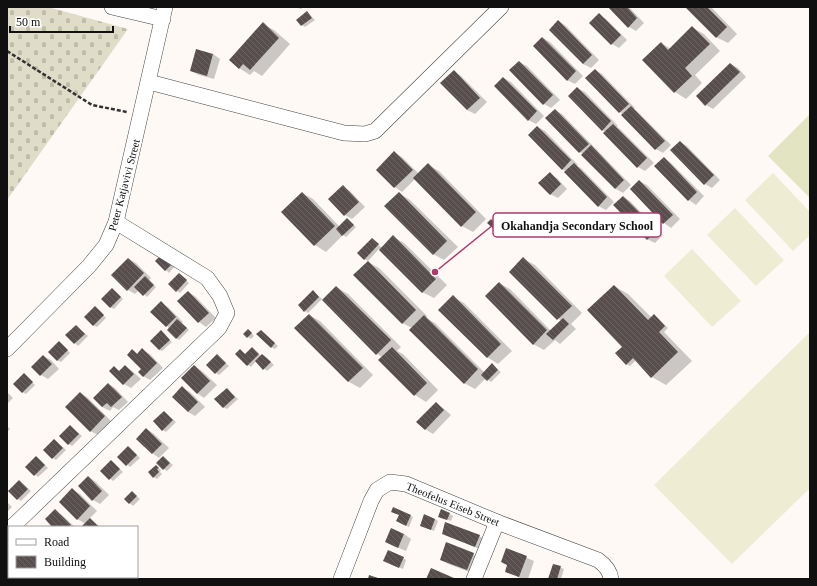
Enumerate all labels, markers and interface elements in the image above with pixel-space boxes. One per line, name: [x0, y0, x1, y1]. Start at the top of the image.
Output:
scale bar: [10, 8, 113, 34]
text: 50 m: [16, 15, 41, 29]
street label: Peter Katjavivi Street: [106, 138, 142, 232]
callout: Okahandja Secondary School: [493, 213, 661, 237]
text: Okahandja Secondary School: [501, 219, 654, 233]
street label: Theofelus Eiseb Street: [405, 480, 501, 528]
legend: [8, 526, 138, 578]
text: Road: [44, 535, 69, 549]
text: Building: [44, 555, 86, 569]

